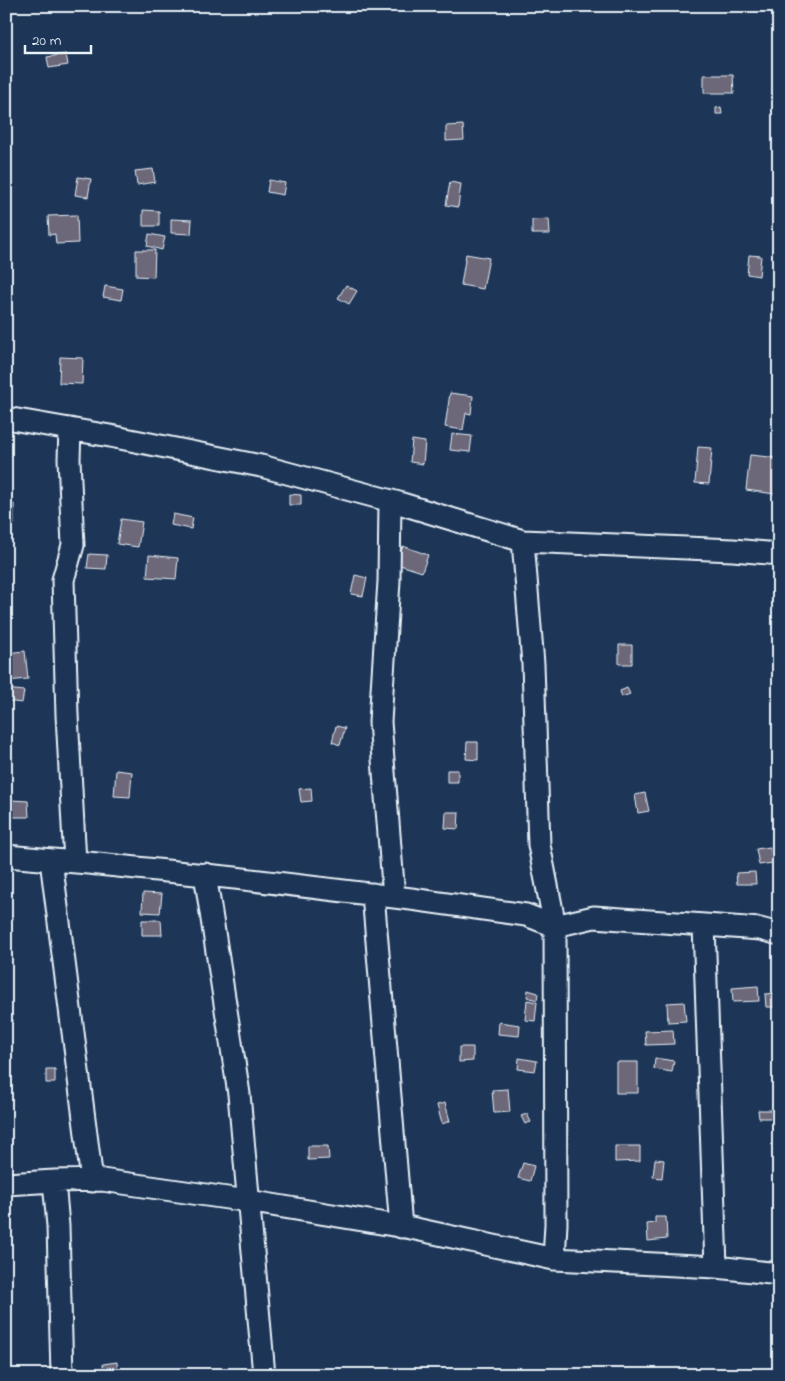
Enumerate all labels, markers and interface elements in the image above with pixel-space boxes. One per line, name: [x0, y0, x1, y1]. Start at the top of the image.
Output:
scale bar: [25, 22, 91, 54]
text: 20 m: [32, 30, 62, 52]

